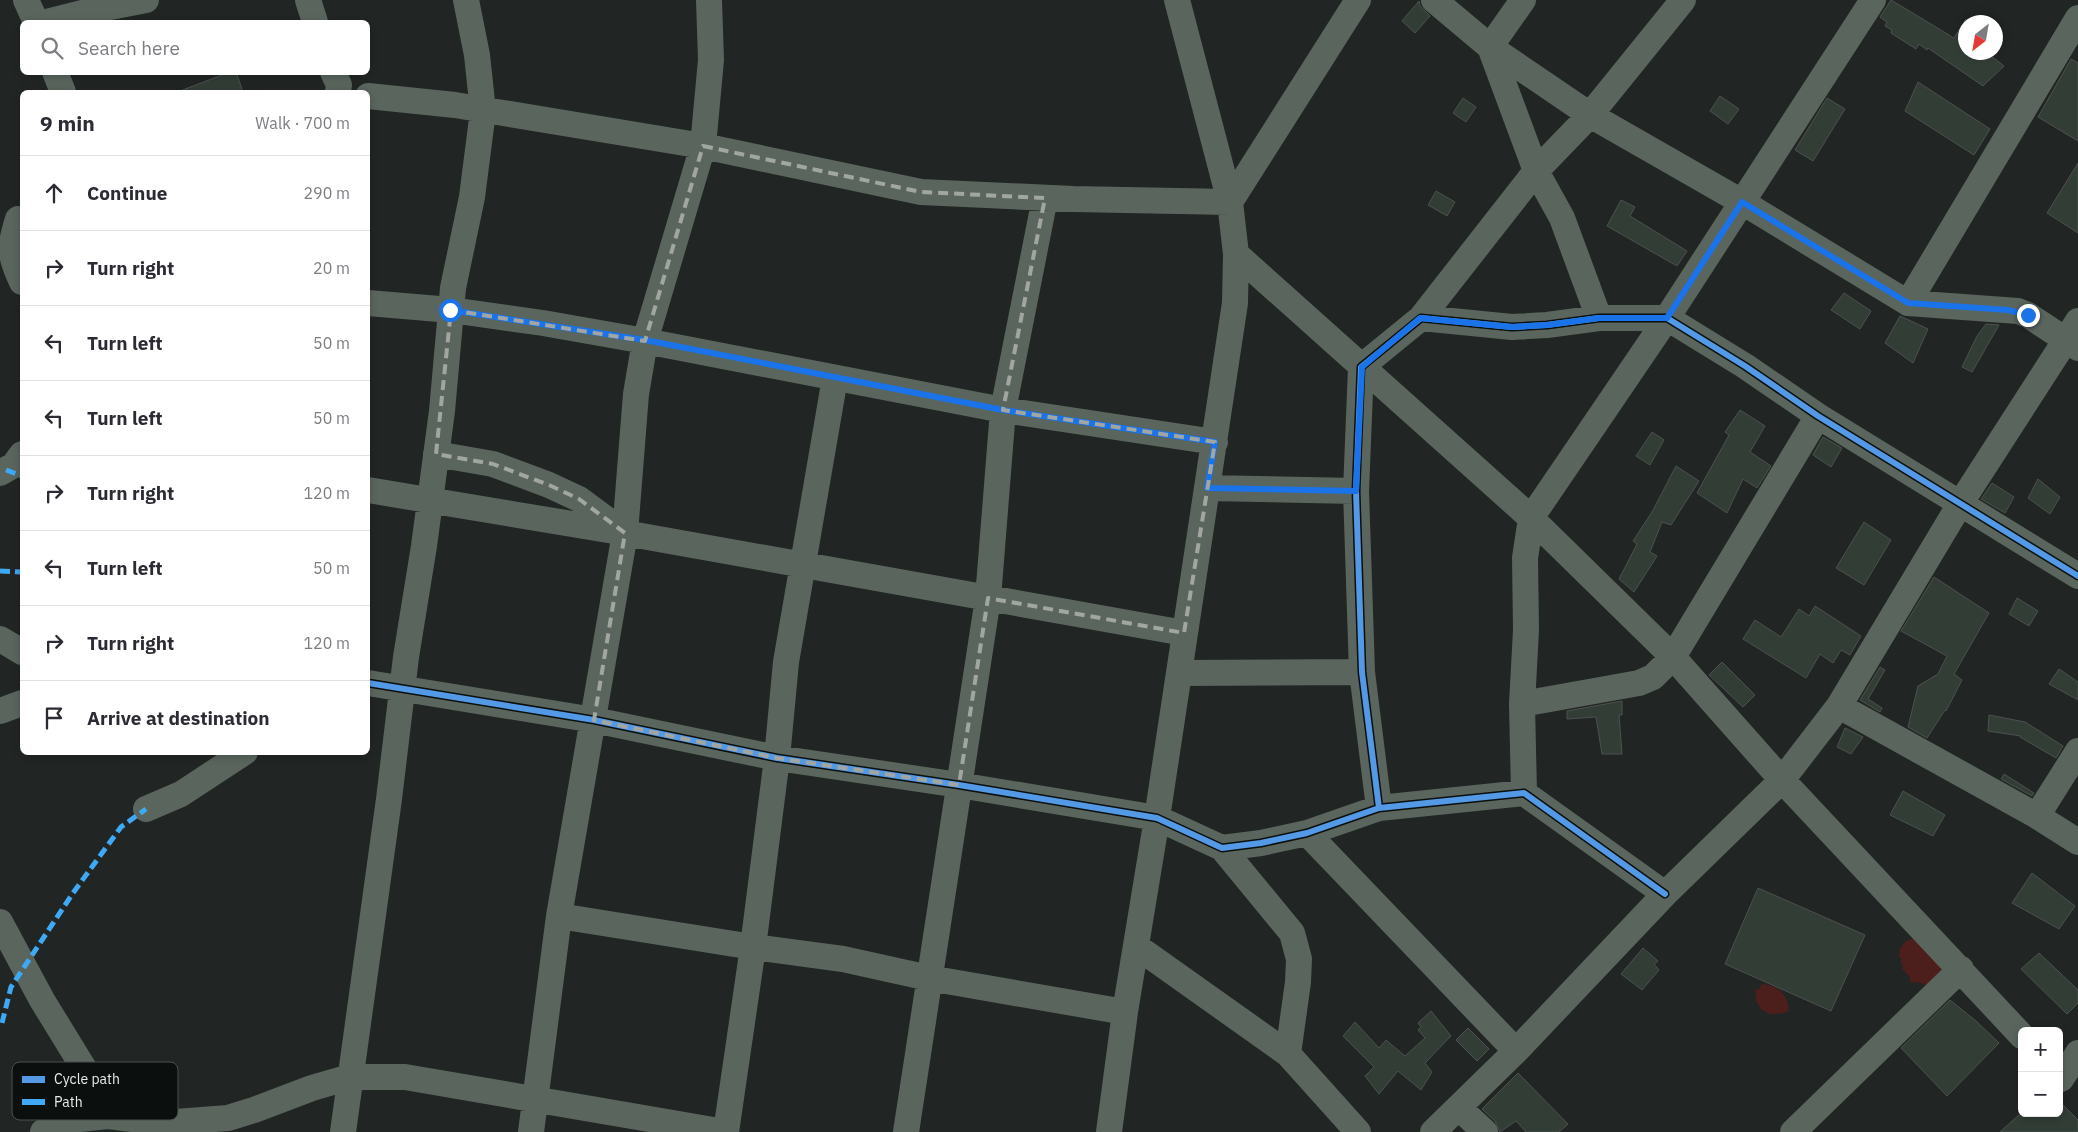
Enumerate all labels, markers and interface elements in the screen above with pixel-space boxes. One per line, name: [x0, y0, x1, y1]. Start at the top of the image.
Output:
north arrow: [1958, 15, 2003, 60]
search box: [20, 20, 370, 75]
icon: search: [38, 34, 66, 62]
text: Search here: [78, 36, 180, 60]
text: 9 min: [40, 109, 95, 137]
text: Walk · 700 m: [255, 113, 350, 133]
icon: ahead: [40, 179, 68, 207]
text: Continue: [87, 181, 167, 205]
text: 290 m: [303, 183, 350, 203]
icon: right: [40, 254, 68, 282]
text: Turn right: [87, 256, 174, 280]
text: 20 m: [313, 258, 350, 278]
route start: [439, 299, 462, 322]
route end: [2017, 304, 2040, 327]
icon: left: [40, 329, 68, 357]
text: Turn left: [87, 331, 163, 355]
text: 50 m: [313, 333, 350, 353]
icon: left: [40, 404, 68, 432]
text: Turn left: [87, 406, 163, 430]
text: 50 m: [313, 408, 350, 428]
icon: right: [40, 479, 68, 507]
text: Turn right: [87, 481, 174, 505]
text: 120 m: [303, 483, 350, 503]
icon: left: [40, 554, 68, 582]
text: Turn left: [87, 556, 163, 580]
text: 50 m: [313, 558, 350, 578]
icon: right: [40, 629, 68, 657]
text: Turn right: [87, 631, 174, 655]
text: 120 m: [303, 633, 350, 653]
icon: arrive: [40, 704, 68, 732]
text: Arrive at destination: [87, 706, 270, 730]
map controls: [2018, 1027, 2063, 1117]
button: +: [2018, 1027, 2063, 1072]
legend: [12, 1062, 178, 1120]
text: Cycle path: [54, 1070, 120, 1088]
button: −: [2018, 1072, 2063, 1117]
text: Path: [54, 1093, 83, 1111]

